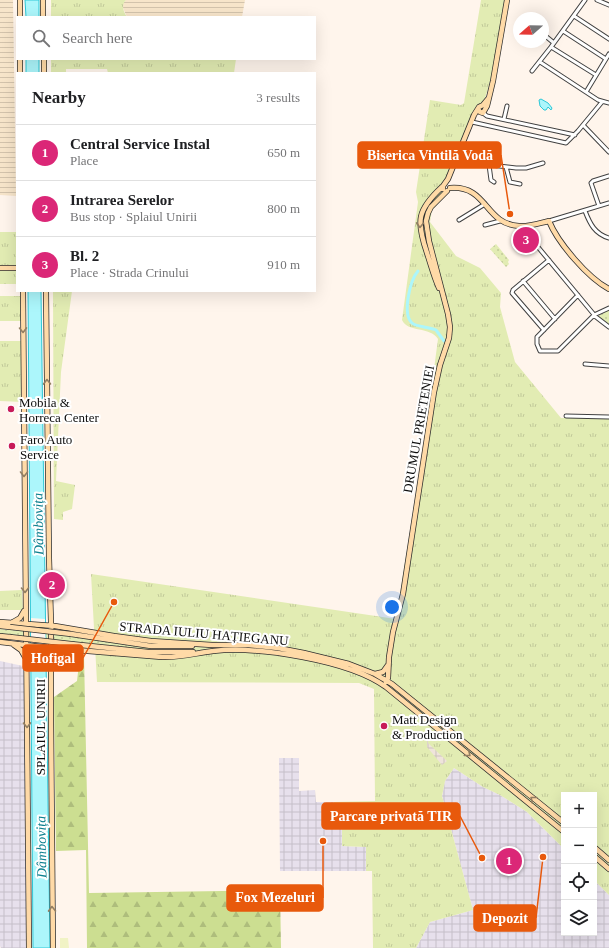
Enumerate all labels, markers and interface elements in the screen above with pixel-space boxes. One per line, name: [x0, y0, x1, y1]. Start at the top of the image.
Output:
north arrow: [513, 12, 549, 48]
search box: [16, 16, 316, 60]
icon: search: [30, 27, 52, 49]
text: Search here: [62, 30, 132, 46]
text: Nearby: [32, 88, 86, 107]
text: 3 results: [256, 90, 300, 105]
text: Central Service Instal: [70, 136, 210, 152]
callout: Biserica Vintilă Vodă: [358, 142, 501, 168]
text: 1: [42, 145, 48, 160]
text: 650 m: [267, 145, 300, 160]
text: Biserica Vintilă Vodă: [367, 148, 493, 163]
text: Place: [70, 153, 98, 168]
text: Intrarea Serelor: [70, 192, 174, 208]
text: 2: [42, 201, 48, 216]
text: 800 m: [267, 201, 300, 216]
text: Bus stop · Splaiul Unirii: [70, 209, 197, 224]
one-way arrow: [416, 222, 425, 228]
pin: 3: [513, 225, 539, 255]
text: Bl. 2: [70, 248, 99, 264]
text: 3: [42, 257, 48, 272]
text: 910 m: [267, 257, 300, 272]
text: Place · Strada Crinului: [70, 265, 189, 280]
one-way arrow: [19, 327, 28, 333]
street label: DRUMUL PRIETENIEI: [400, 364, 437, 494]
one-way arrow: [43, 379, 51, 385]
place label: Mobila & Horreca Center: [19, 395, 99, 425]
marker: Mobila & Horreca Center: [6, 404, 16, 414]
place label: Faro Auto Service: [20, 432, 72, 462]
marker: Faro Auto Service: [7, 441, 17, 451]
one-way arrow: [20, 471, 28, 477]
water label: Dâmbovița: [30, 493, 48, 556]
pin: 2: [39, 570, 65, 600]
one-way arrow: [21, 587, 29, 593]
your location: [382, 597, 402, 617]
street label: STRADA IULIU HAȚIEGANU: [119, 619, 290, 648]
callout: Hofigal: [23, 645, 83, 671]
text: Hofigal: [31, 651, 75, 666]
street label: SPLAIUL UNIRII: [33, 679, 48, 775]
place label: Matt Design & Production: [392, 712, 463, 742]
marker: Matt Design & Production: [379, 721, 389, 731]
one-way arrow: [23, 722, 31, 728]
one-way arrow: [464, 750, 471, 757]
map controls: [561, 792, 597, 936]
button: +: [561, 792, 597, 828]
one-way arrow: [531, 796, 538, 803]
callout: Parcare privată TIR: [322, 803, 460, 829]
text: Parcare privată TIR: [330, 809, 453, 824]
water label: Dâmbovița: [33, 816, 51, 879]
button: −: [561, 828, 597, 864]
pin: 1: [496, 846, 522, 876]
button: locate: [561, 864, 597, 900]
callout: Fox Mezeluri: [227, 885, 323, 911]
text: Fox Mezeluri: [235, 890, 315, 905]
button: layers: [561, 900, 597, 936]
callout: Depozit: [474, 905, 536, 931]
one-way arrow: [48, 906, 56, 912]
text: Depozit: [482, 911, 528, 926]

